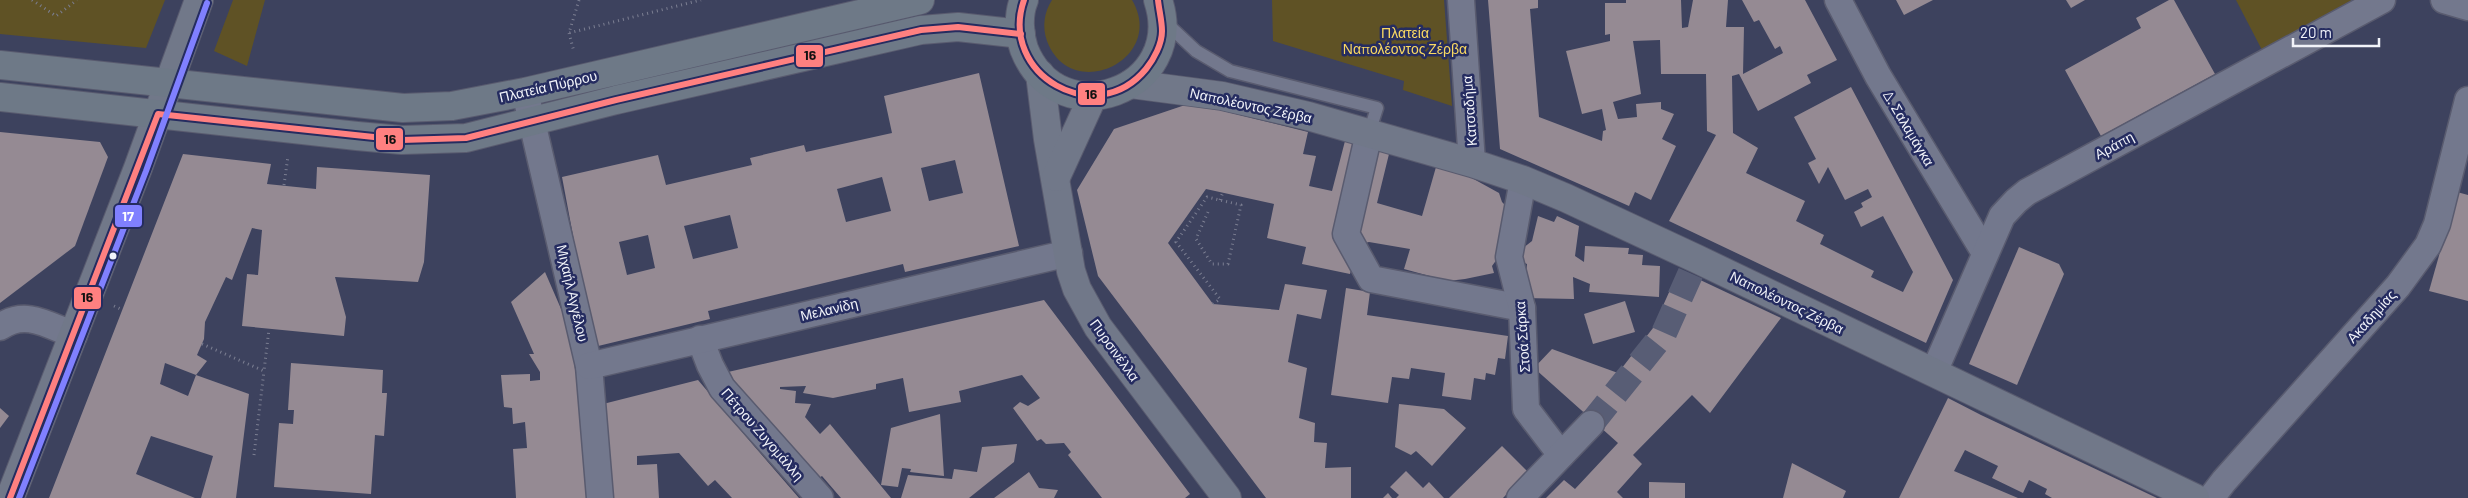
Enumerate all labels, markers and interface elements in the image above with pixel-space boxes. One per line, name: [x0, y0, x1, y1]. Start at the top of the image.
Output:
scale bar: [2293, 15, 2379, 47]
text: 20 m: [2300, 23, 2332, 41]
park label: Πλατεία Ναπολέοντος Ζέρβα: [1343, 24, 1467, 57]
line badge: 16: [795, 44, 824, 68]
text: 16: [804, 46, 817, 63]
street label: Πλατεία Πύρρου: [497, 66, 599, 106]
street label: Κατσαδήμα: [1458, 75, 1480, 147]
line badge: 16: [1077, 82, 1106, 106]
street label: Ναπολέοντος Ζέρβα: [1188, 84, 1314, 126]
text: 16: [1085, 85, 1098, 102]
street label: Δ. Σαλαμάγκα: [1880, 87, 1938, 169]
line badge: 16: [375, 127, 404, 151]
street label: Αράπη: [2091, 128, 2137, 162]
text: 16: [384, 130, 397, 147]
line badge: 17: [114, 204, 143, 228]
text: 17: [122, 207, 134, 224]
street label: Μιχαήλ Αγγέλου: [554, 243, 592, 343]
unlabelled marker: [108, 251, 118, 261]
street label: Ναπολέοντος Ζέρβα: [1727, 267, 1847, 337]
line badge: 16: [73, 286, 102, 310]
street label: Ακαδημίας: [2343, 286, 2399, 346]
text: 16: [81, 288, 94, 305]
street label: Μελανίδη: [799, 294, 859, 324]
street label: Στοά Σάρκα: [1511, 301, 1533, 373]
street label: Πυρσινέλλα: [1087, 316, 1143, 384]
street label: Πέτρου Ζυγομάλλη: [718, 384, 808, 484]

